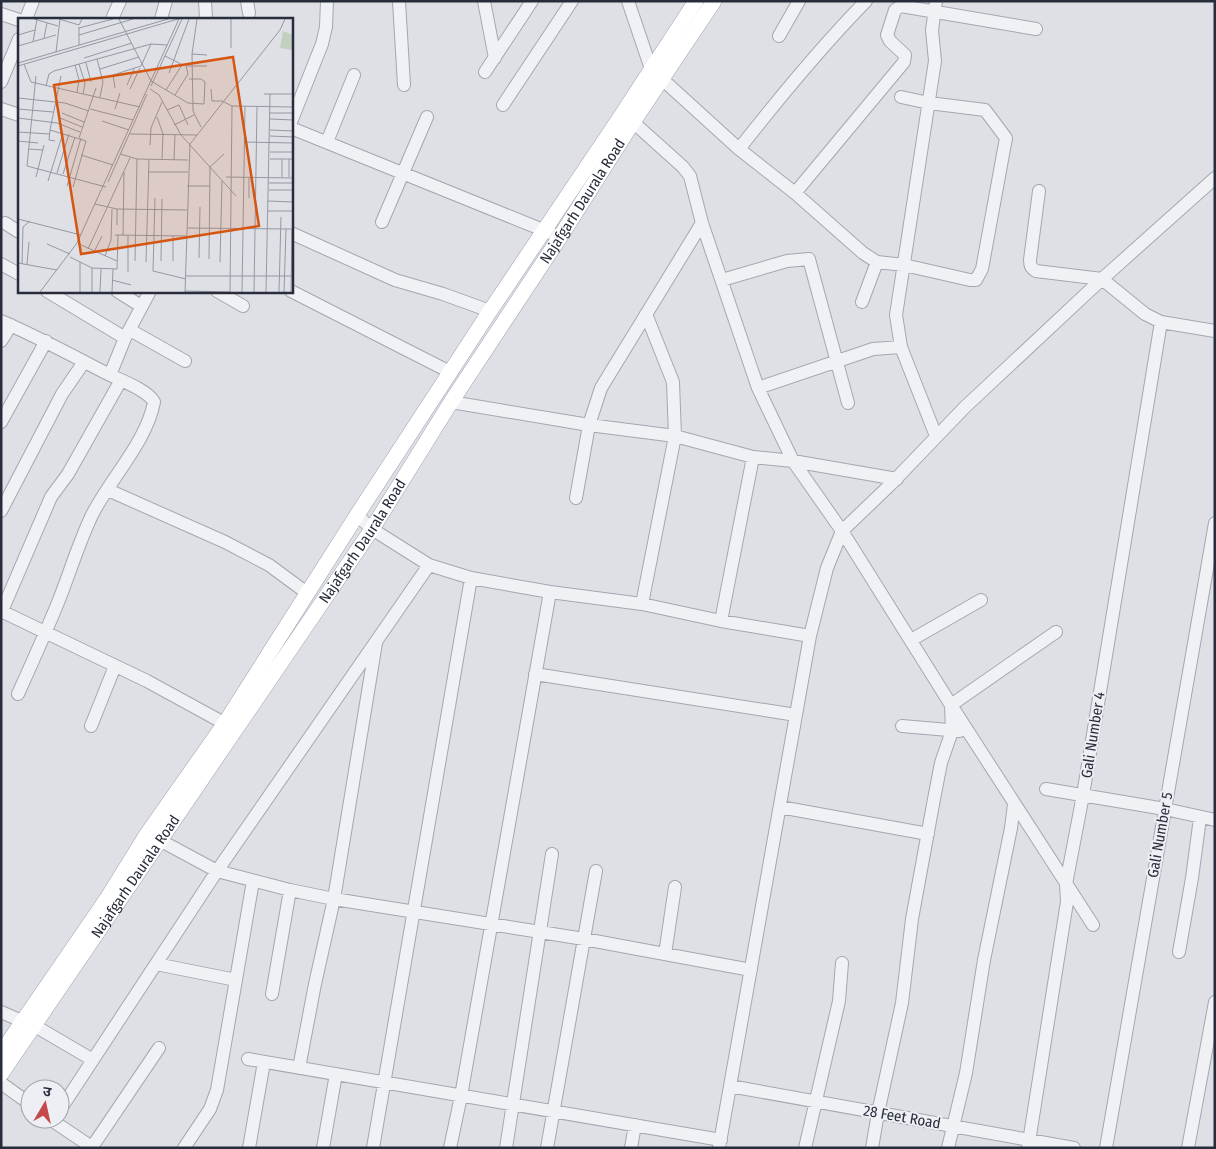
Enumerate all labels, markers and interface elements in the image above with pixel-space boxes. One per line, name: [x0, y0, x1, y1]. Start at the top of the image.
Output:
inset map: [18, 18, 292, 292]
street label: Najafgarh Daurala Road: [536, 135, 629, 267]
street label: Najafgarh Daurala Road: [315, 476, 410, 606]
street label: Gali Number 4: [1077, 691, 1109, 779]
street label: Gali Number 5: [1144, 791, 1176, 879]
street label: Najafgarh Daurala Road: [87, 812, 184, 941]
north arrow: [20, 1079, 70, 1129]
text: उ: [42, 1083, 53, 1101]
street label: 28 Feet Road: [862, 1101, 942, 1133]

